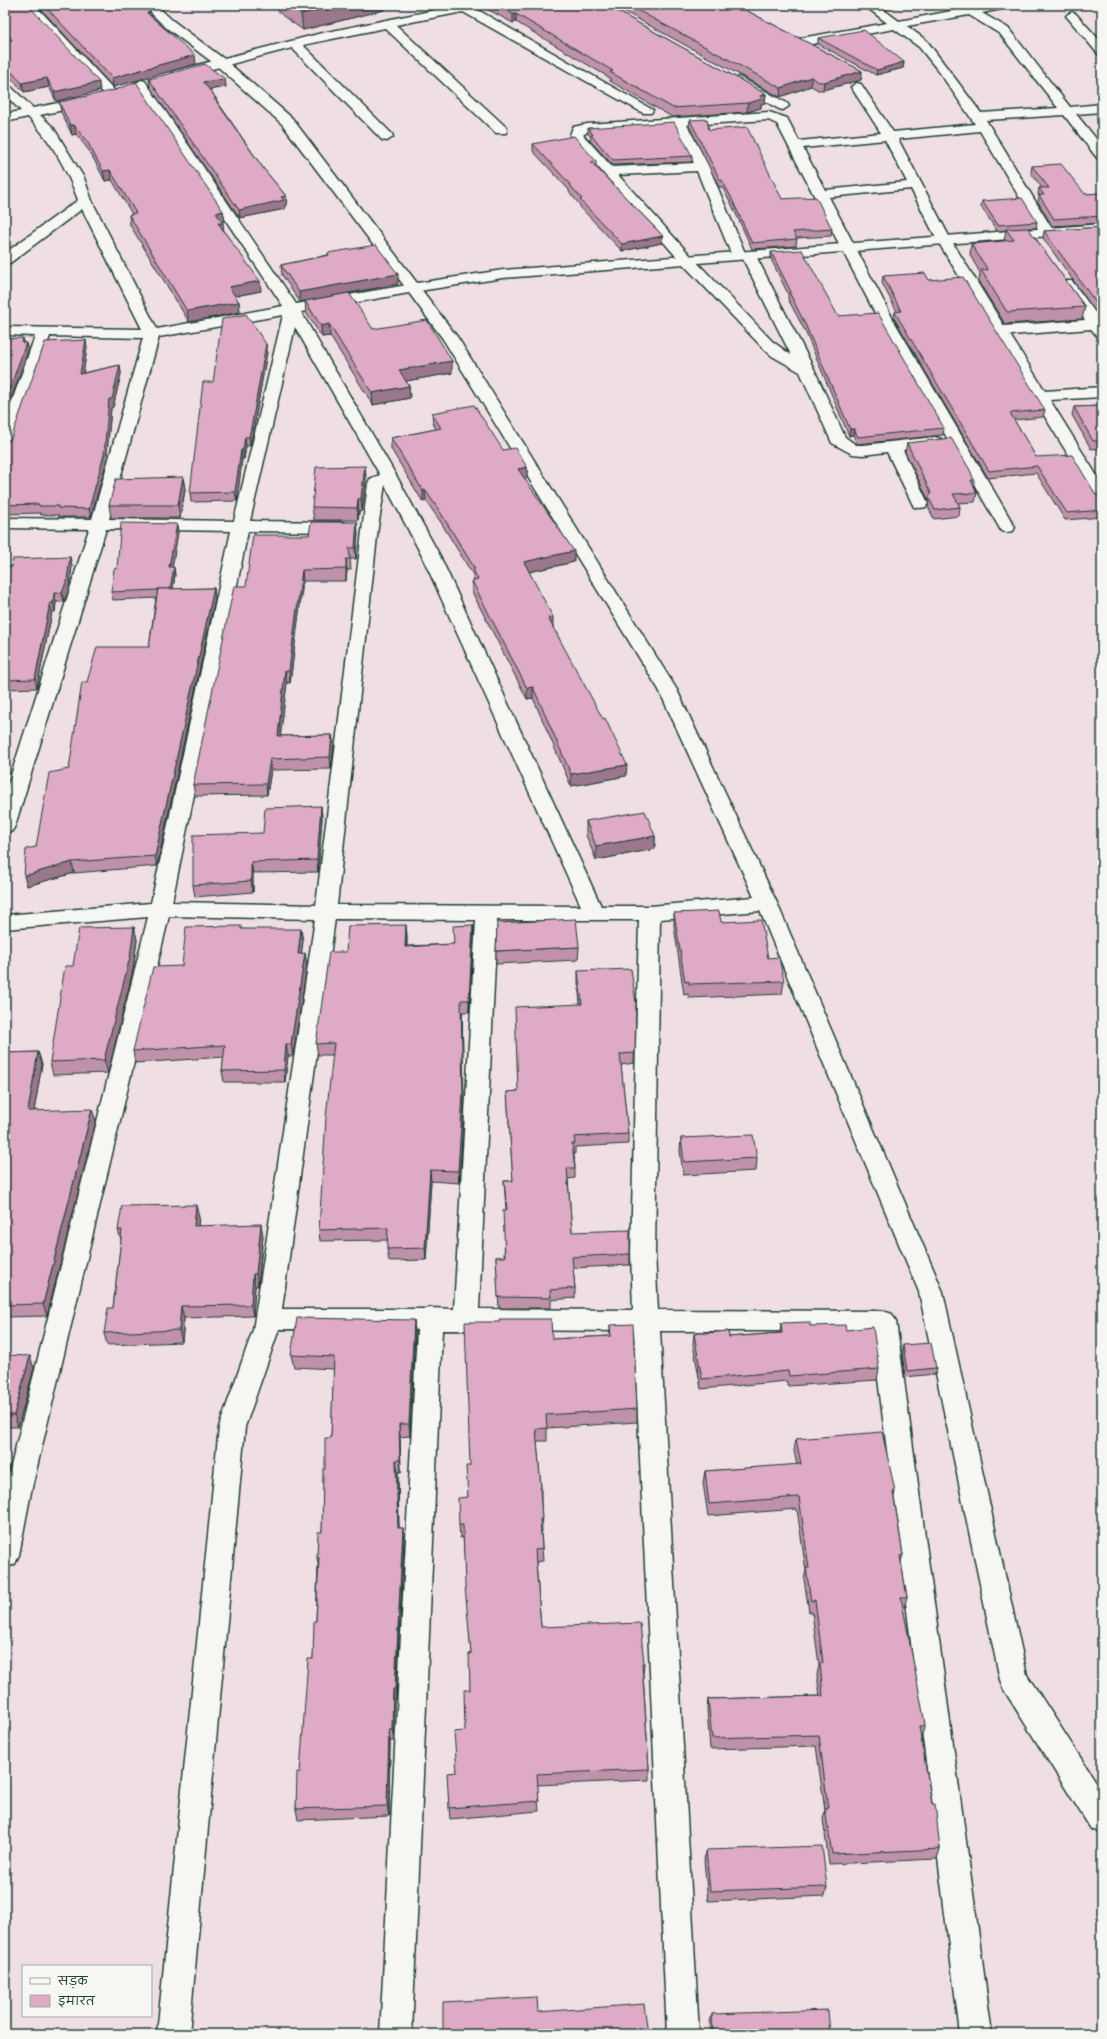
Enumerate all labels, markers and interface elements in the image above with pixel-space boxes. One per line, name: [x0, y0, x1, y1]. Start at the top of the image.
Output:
legend: [22, 1965, 152, 2017]
text: सड़क: [57, 1973, 89, 1989]
text: इमारत: [58, 1993, 96, 2009]

